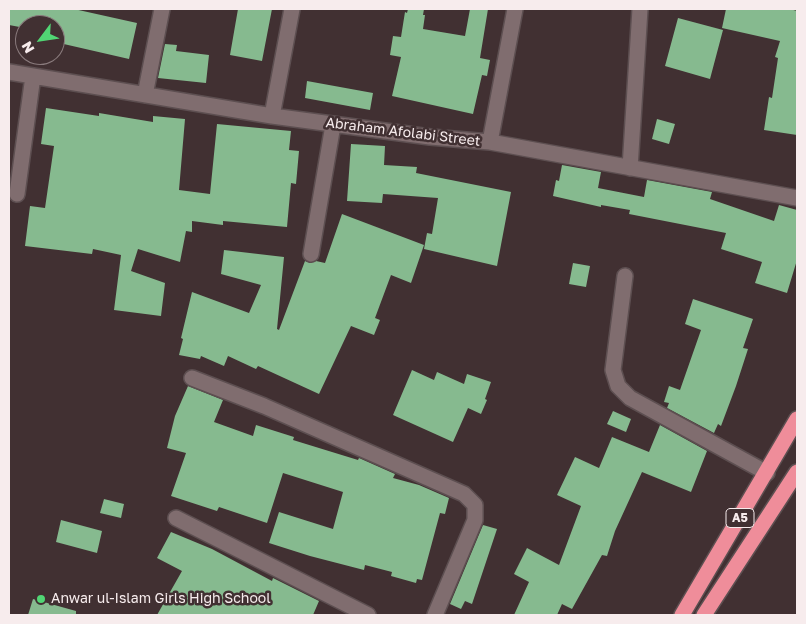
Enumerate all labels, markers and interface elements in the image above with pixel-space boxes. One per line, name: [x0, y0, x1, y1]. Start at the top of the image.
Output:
north arrow: [15, 15, 65, 65]
text: N: [18, 39, 38, 56]
street label: Abraham Afolabi Street: [325, 114, 481, 150]
road number: A5: [726, 508, 754, 528]
place label: Anwar ul-Islam Girls High School: [51, 591, 271, 607]
marker: Anwar ul-Islam Girls High School: [35, 593, 47, 605]

